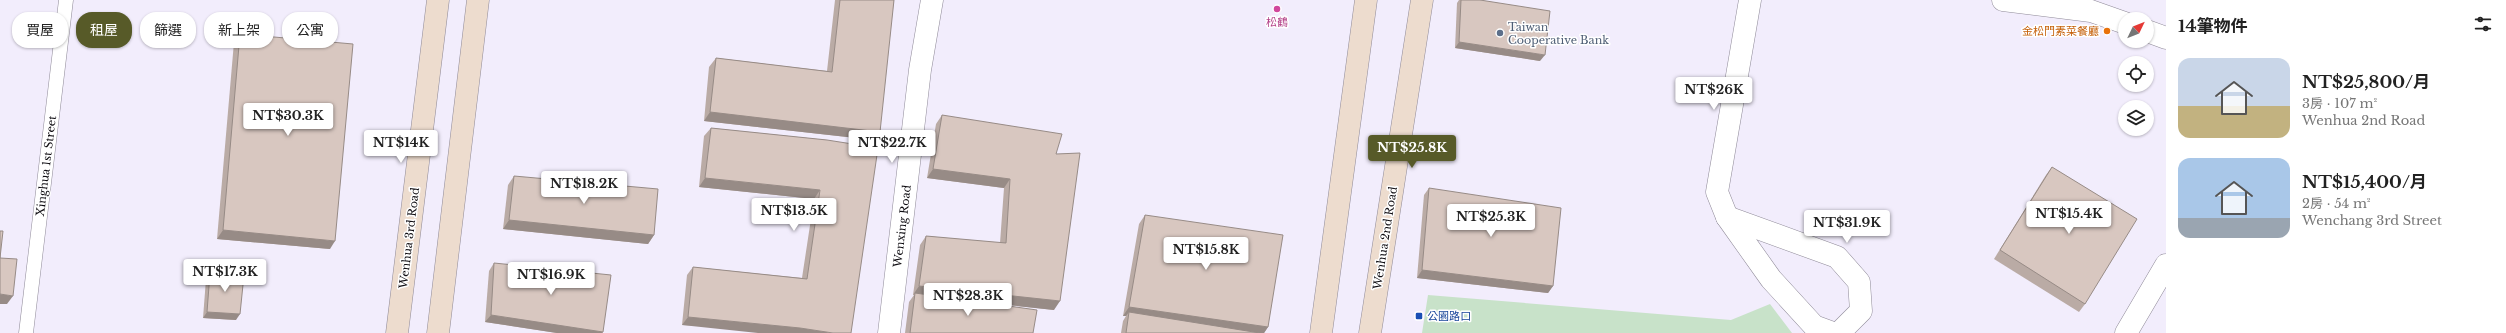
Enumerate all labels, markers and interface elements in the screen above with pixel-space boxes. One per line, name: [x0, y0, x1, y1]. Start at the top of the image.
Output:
marker: 松鶴: [1272, 4, 1282, 14]
chip: 買屋: [12, 12, 68, 48]
chip: 租屋: [76, 12, 132, 48]
chip: 篩選: [140, 12, 196, 48]
chip: 新上架: [204, 12, 274, 48]
chip: 公寓: [282, 12, 338, 48]
north arrow: [2118, 12, 2154, 48]
map controls: [2118, 12, 2154, 136]
icon: filters: [2472, 13, 2494, 35]
place label: 松鶴: [1266, 15, 1288, 29]
text: 14筆物件: [2178, 16, 2248, 37]
place label: Taiwan Cooperative Bank: [1508, 20, 1609, 47]
place label: 金松門素菜餐廳: [2022, 24, 2099, 38]
marker: 金松門素菜餐廳: [2102, 26, 2112, 36]
marker: Taiwan Cooperative Bank: [1495, 28, 1505, 38]
button: locate: [2118, 56, 2154, 92]
text: NT$25,800/月: [2302, 72, 2430, 93]
icon: home: [2210, 74, 2258, 122]
pin: NT$26K: [1681, 77, 1747, 111]
text: NT$26K: [1684, 81, 1744, 98]
text: 3房 · 107 m²: [2302, 95, 2377, 112]
button: layers: [2118, 100, 2154, 136]
pin: NT$30.3K: [247, 103, 329, 137]
text: NT$30.3K: [252, 107, 324, 124]
text: Wenhua 2nd Road: [2302, 112, 2425, 129]
street label: Xinghua 1st Street: [33, 114, 59, 217]
pin: NT$14K: [368, 130, 434, 164]
pin: NT$22.7K: [851, 130, 933, 164]
text: NT$14K: [373, 134, 429, 151]
text: NT$22.7K: [858, 134, 926, 151]
pin: NT$25.8K: [1371, 135, 1453, 169]
text: NT$25.8K: [1377, 139, 1447, 156]
pin: NT$18.2K: [543, 171, 625, 205]
text: NT$15,400/月: [2302, 172, 2427, 193]
icon: home: [2210, 174, 2258, 222]
text: NT$18.2K: [550, 175, 618, 192]
street label: Wenxing Road: [890, 183, 914, 269]
street label: Wenhua 2nd Road: [1370, 185, 1400, 292]
street label: Wenhua 3rd Road: [396, 186, 422, 290]
text: 2房 · 54 m²: [2302, 195, 2371, 212]
pin: NT$13.5K: [753, 198, 835, 232]
pin: NT$15.4K: [2028, 201, 2110, 235]
text: NT$13.5K: [760, 202, 828, 219]
pin: NT$25.3K: [1450, 204, 1532, 238]
text: NT$15.4K: [2035, 205, 2103, 222]
text: NT$25.3K: [1456, 208, 1526, 225]
pin: NT$31.9K: [1806, 210, 1888, 244]
text: Wenchang 3rd Street: [2302, 212, 2442, 229]
text: NT$31.9K: [1813, 214, 1881, 231]
pin: NT$15.8K: [1165, 237, 1247, 271]
text: NT$15.8K: [1172, 241, 1240, 258]
pin: NT$17.3K: [184, 259, 266, 293]
pin: NT$16.9K: [510, 262, 592, 296]
text: NT$17.3K: [192, 263, 258, 280]
text: NT$16.9K: [517, 266, 585, 283]
pin: NT$28.3K: [927, 283, 1009, 317]
text: NT$28.3K: [933, 287, 1003, 304]
place label: 公園路口: [1427, 309, 1471, 323]
marker: 公園路口: [1414, 311, 1424, 321]

